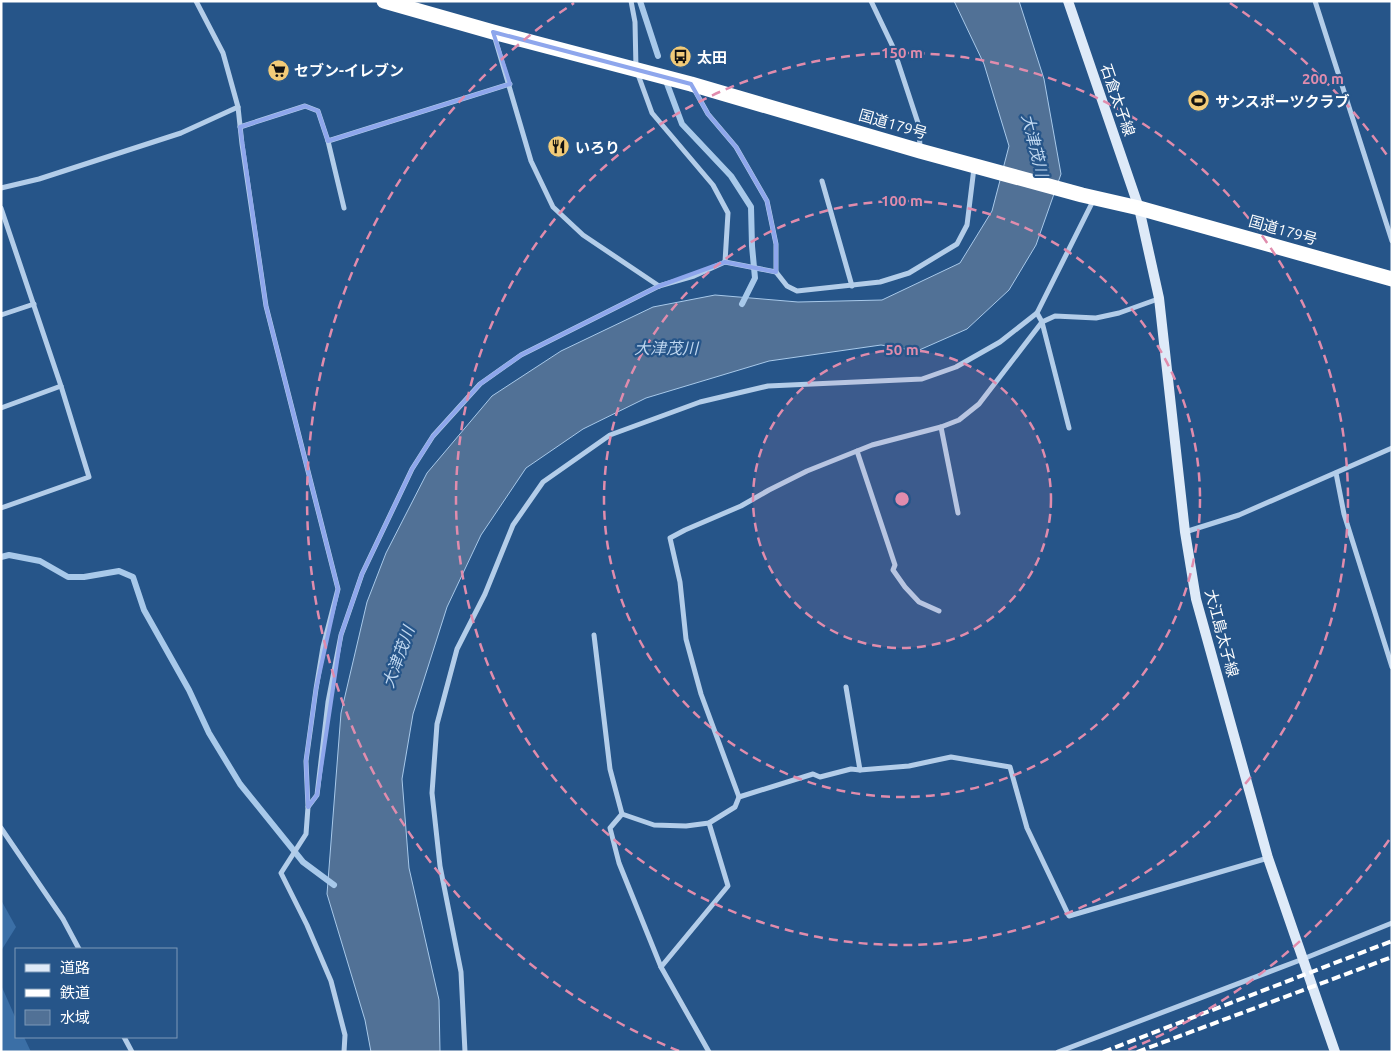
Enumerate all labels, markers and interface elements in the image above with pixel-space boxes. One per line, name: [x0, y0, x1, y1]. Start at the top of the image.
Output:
text: 150 m: [881, 44, 923, 61]
bus stop icon: 太田: [669, 45, 693, 69]
place label: 太田: [697, 49, 727, 66]
supermarket icon: セブン-イレブン: [266, 58, 290, 82]
place label: セブン-イレブン: [294, 62, 404, 79]
street label: 石倉太子線: [1098, 62, 1138, 138]
text: 200 m: [1302, 70, 1344, 87]
sports icon: サンスポーツクラブ: [1187, 89, 1211, 113]
place label: サンスポーツクラブ: [1215, 93, 1349, 110]
street label: 国道179号: [857, 106, 929, 142]
water label: 大津茂川: [1019, 112, 1052, 180]
restaurant icon: いろり: [547, 135, 571, 159]
place label: いろり: [575, 139, 620, 156]
text: 100 m: [881, 192, 923, 209]
street label: 国道179号: [1247, 212, 1319, 248]
water label: 大津茂川: [634, 339, 700, 357]
text: 50 m: [885, 341, 919, 358]
centre of rings: [893, 490, 911, 508]
street label: 大江島太子線: [1202, 587, 1242, 679]
water label: 大津茂川: [379, 622, 418, 690]
legend: [15, 948, 178, 1038]
text: 道路: [60, 959, 90, 976]
text: 鉄道: [60, 984, 90, 1001]
text: 水域: [60, 1009, 90, 1026]

